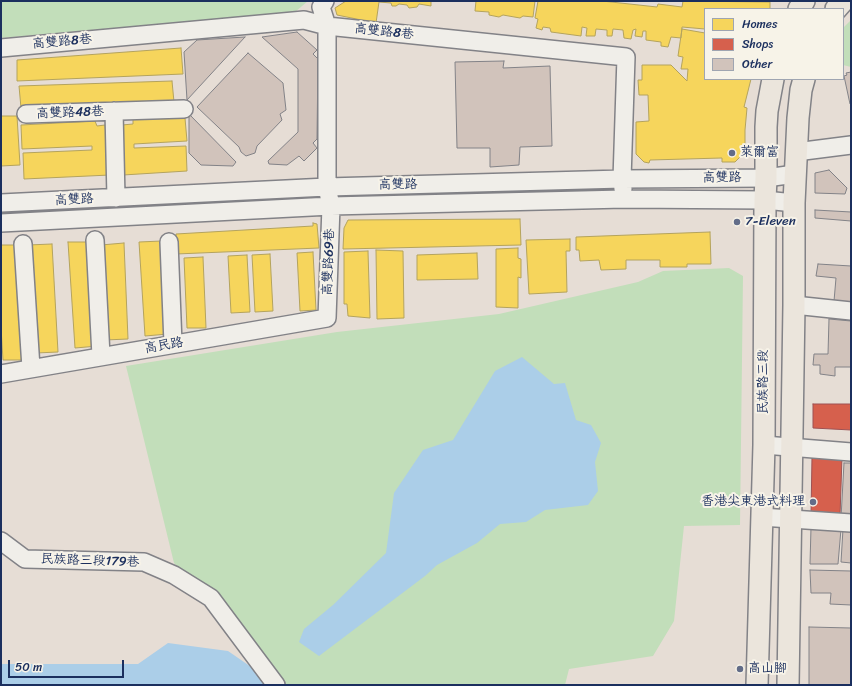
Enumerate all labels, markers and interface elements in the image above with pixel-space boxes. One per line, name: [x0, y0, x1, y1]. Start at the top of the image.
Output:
legend: [704, 8, 844, 80]
text: Homes: [742, 13, 778, 35]
street label: 高雙路8巷: [353, 21, 415, 43]
street label: 高雙路8巷: [32, 32, 92, 52]
text: Shops: [742, 33, 773, 55]
text: Other: [742, 53, 772, 75]
street label: 高雙路48巷: [36, 104, 104, 122]
place label: 萊爾富: [740, 145, 779, 161]
marker: 萊爾富: [727, 148, 737, 158]
street label: 高雙路: [702, 170, 742, 186]
street label: 高雙路: [378, 177, 418, 193]
street label: 高雙路: [54, 191, 94, 209]
place label: 7-Eleven: [745, 214, 796, 230]
marker: 7-Eleven: [732, 217, 742, 227]
street label: 高雙路69巷: [320, 228, 338, 296]
street label: 高民路: [143, 335, 185, 357]
street label: 民族路三段: [756, 350, 772, 414]
place label: 香港尖東港式料理: [701, 494, 805, 510]
marker: 香港尖東港式料理: [808, 497, 818, 507]
street label: 民族路三段179巷: [40, 551, 140, 571]
scale bar: [10, 652, 126, 678]
text: 50 m: [15, 656, 42, 678]
place label: 高山腳: [748, 661, 787, 677]
marker: 高山腳: [735, 664, 745, 674]

